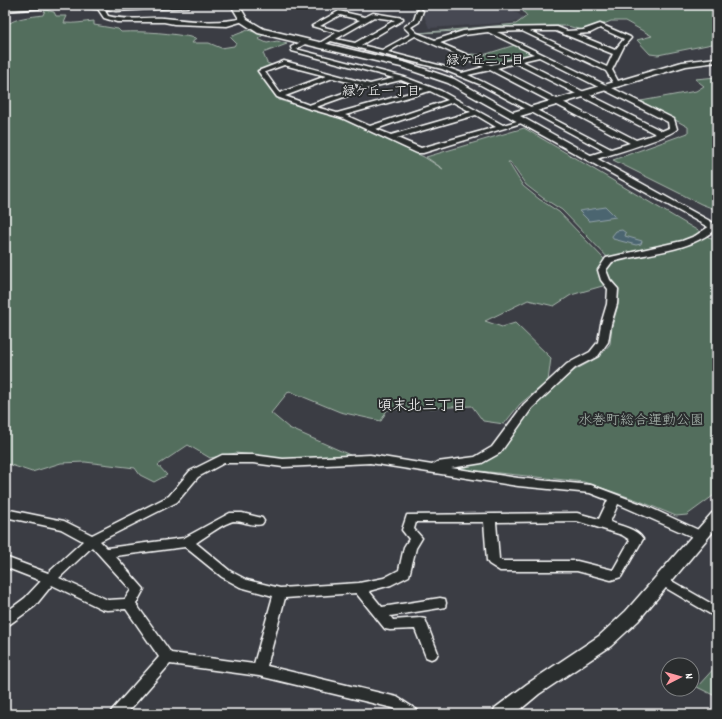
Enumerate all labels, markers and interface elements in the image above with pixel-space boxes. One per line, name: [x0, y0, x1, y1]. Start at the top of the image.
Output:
district label: 緑ケ丘二丁目: [446, 52, 524, 71]
district label: 緑ケ丘一丁目: [342, 83, 420, 102]
district label: 頃末北三丁目: [377, 396, 467, 418]
park label: 水巻町総合運動公園: [578, 411, 704, 431]
north arrow: [660, 657, 700, 697]
text: N: [680, 673, 696, 680]

